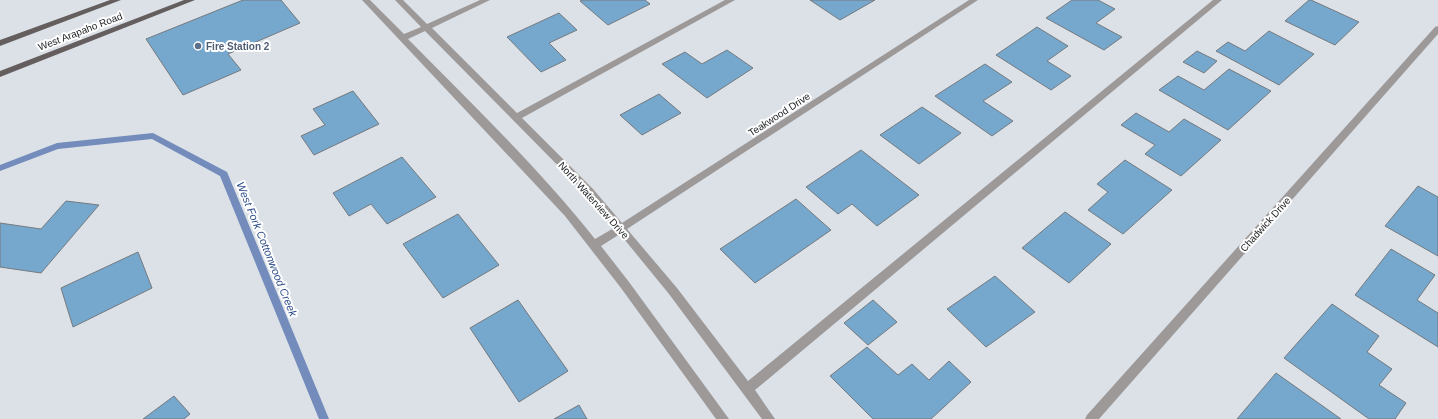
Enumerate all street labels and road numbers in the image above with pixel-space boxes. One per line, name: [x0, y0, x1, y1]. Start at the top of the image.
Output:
street label: West Arapaho Road: [37, 10, 124, 53]
street label: Teakwood Drive: [746, 90, 812, 138]
street label: North Waterview Drive: [556, 160, 631, 241]
street label: Chadwick Drive: [1238, 195, 1293, 254]

